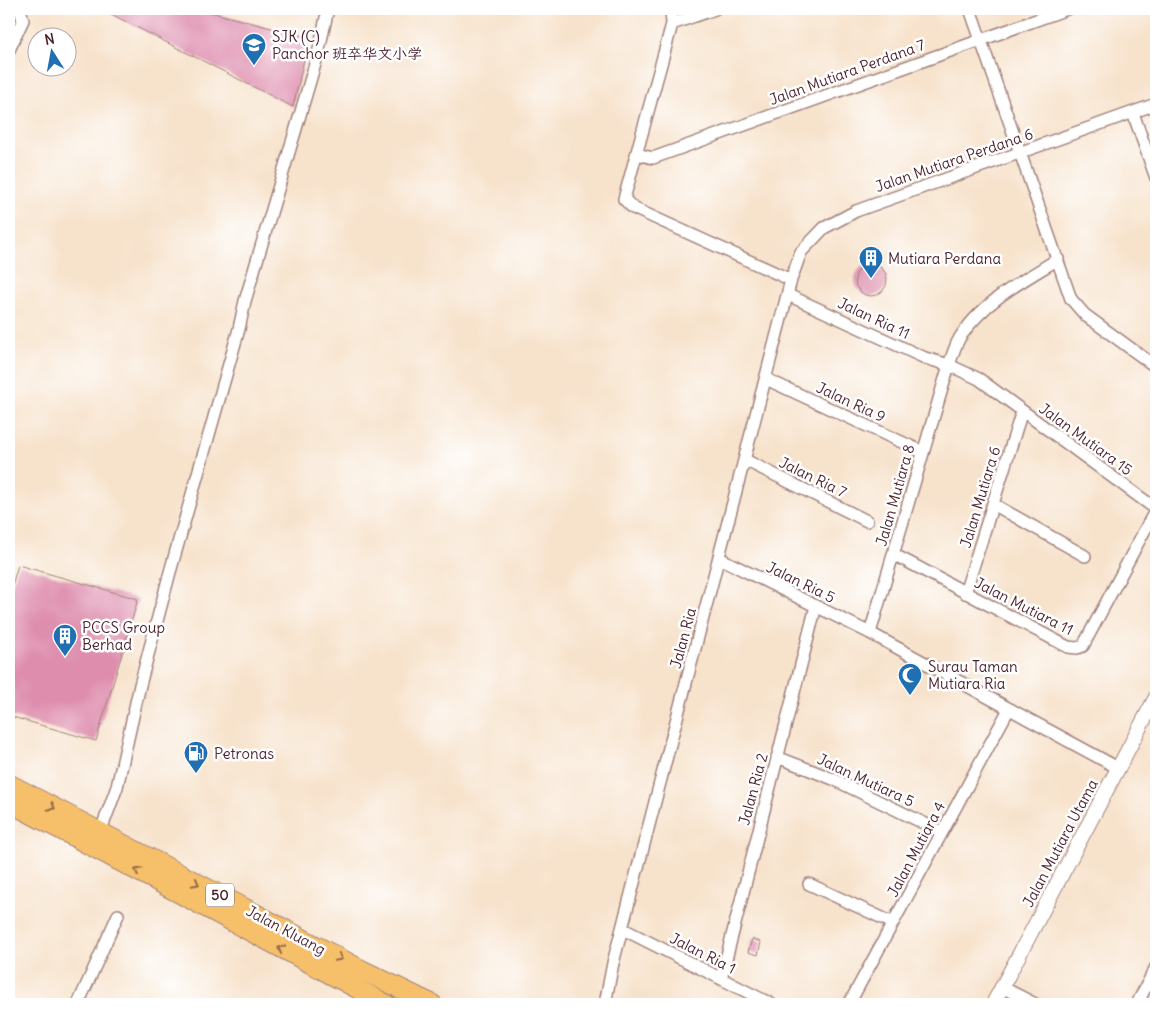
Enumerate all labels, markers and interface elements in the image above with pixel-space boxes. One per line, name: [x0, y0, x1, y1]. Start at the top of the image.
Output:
place label: SJK (C) Panchor 班卒华文小学: [272, 27, 422, 63]
north arrow: [28, 28, 78, 78]
text: N: [43, 29, 56, 49]
school or university icon: SJK (C) Panchor 班卒华文小学: [241, 32, 267, 66]
street label: Jalan Mutiara Perdana 7: [767, 35, 927, 109]
street label: Jalan Mutiara Perdana 6: [873, 124, 1035, 196]
building icon: Mutiara Perdana: [858, 245, 884, 279]
place label: Mutiara Perdana: [888, 249, 1001, 268]
street label: Jalan Ria 11: [835, 293, 913, 343]
street label: Jalan Ria 9: [813, 378, 889, 426]
street label: Jalan Mutiara 15: [1036, 399, 1136, 479]
street label: Jalan Mutiara 8: [871, 442, 919, 548]
street label: Jalan Mutiara 6: [956, 444, 1004, 550]
street label: Jalan Ria 7: [776, 453, 850, 501]
street label: Jalan Ria 5: [764, 557, 838, 607]
street label: Jalan Mutiara 11: [972, 573, 1076, 639]
street label: Jalan Ria: [666, 605, 700, 670]
place label: PCCS Group Berhad: [82, 618, 165, 654]
building icon: PCCS Group Berhad: [52, 623, 78, 657]
place label: Surau Taman Mutiara Ria: [928, 657, 1018, 693]
mosque icon: Surau Taman Mutiara Ria: [897, 662, 923, 696]
fuel station icon: Petronas: [183, 740, 209, 774]
place label: Petronas: [214, 744, 274, 763]
street label: Jalan Mutiara 5: [814, 749, 918, 811]
street label: Jalan Ria 2: [734, 751, 772, 827]
street label: Jalan Mutiara Utama: [1018, 776, 1102, 910]
street label: Jalan Mutiara 4: [883, 798, 949, 900]
one-way arrow: [46, 801, 55, 811]
one-way arrow: [135, 868, 144, 878]
one-way arrow: [190, 876, 199, 886]
road number: 50: [206, 884, 234, 906]
street label: Jalan Kluang: [243, 901, 329, 959]
street label: Jalan Ria 1: [667, 928, 739, 978]
one-way arrow: [277, 945, 286, 955]
one-way arrow: [334, 952, 343, 962]

